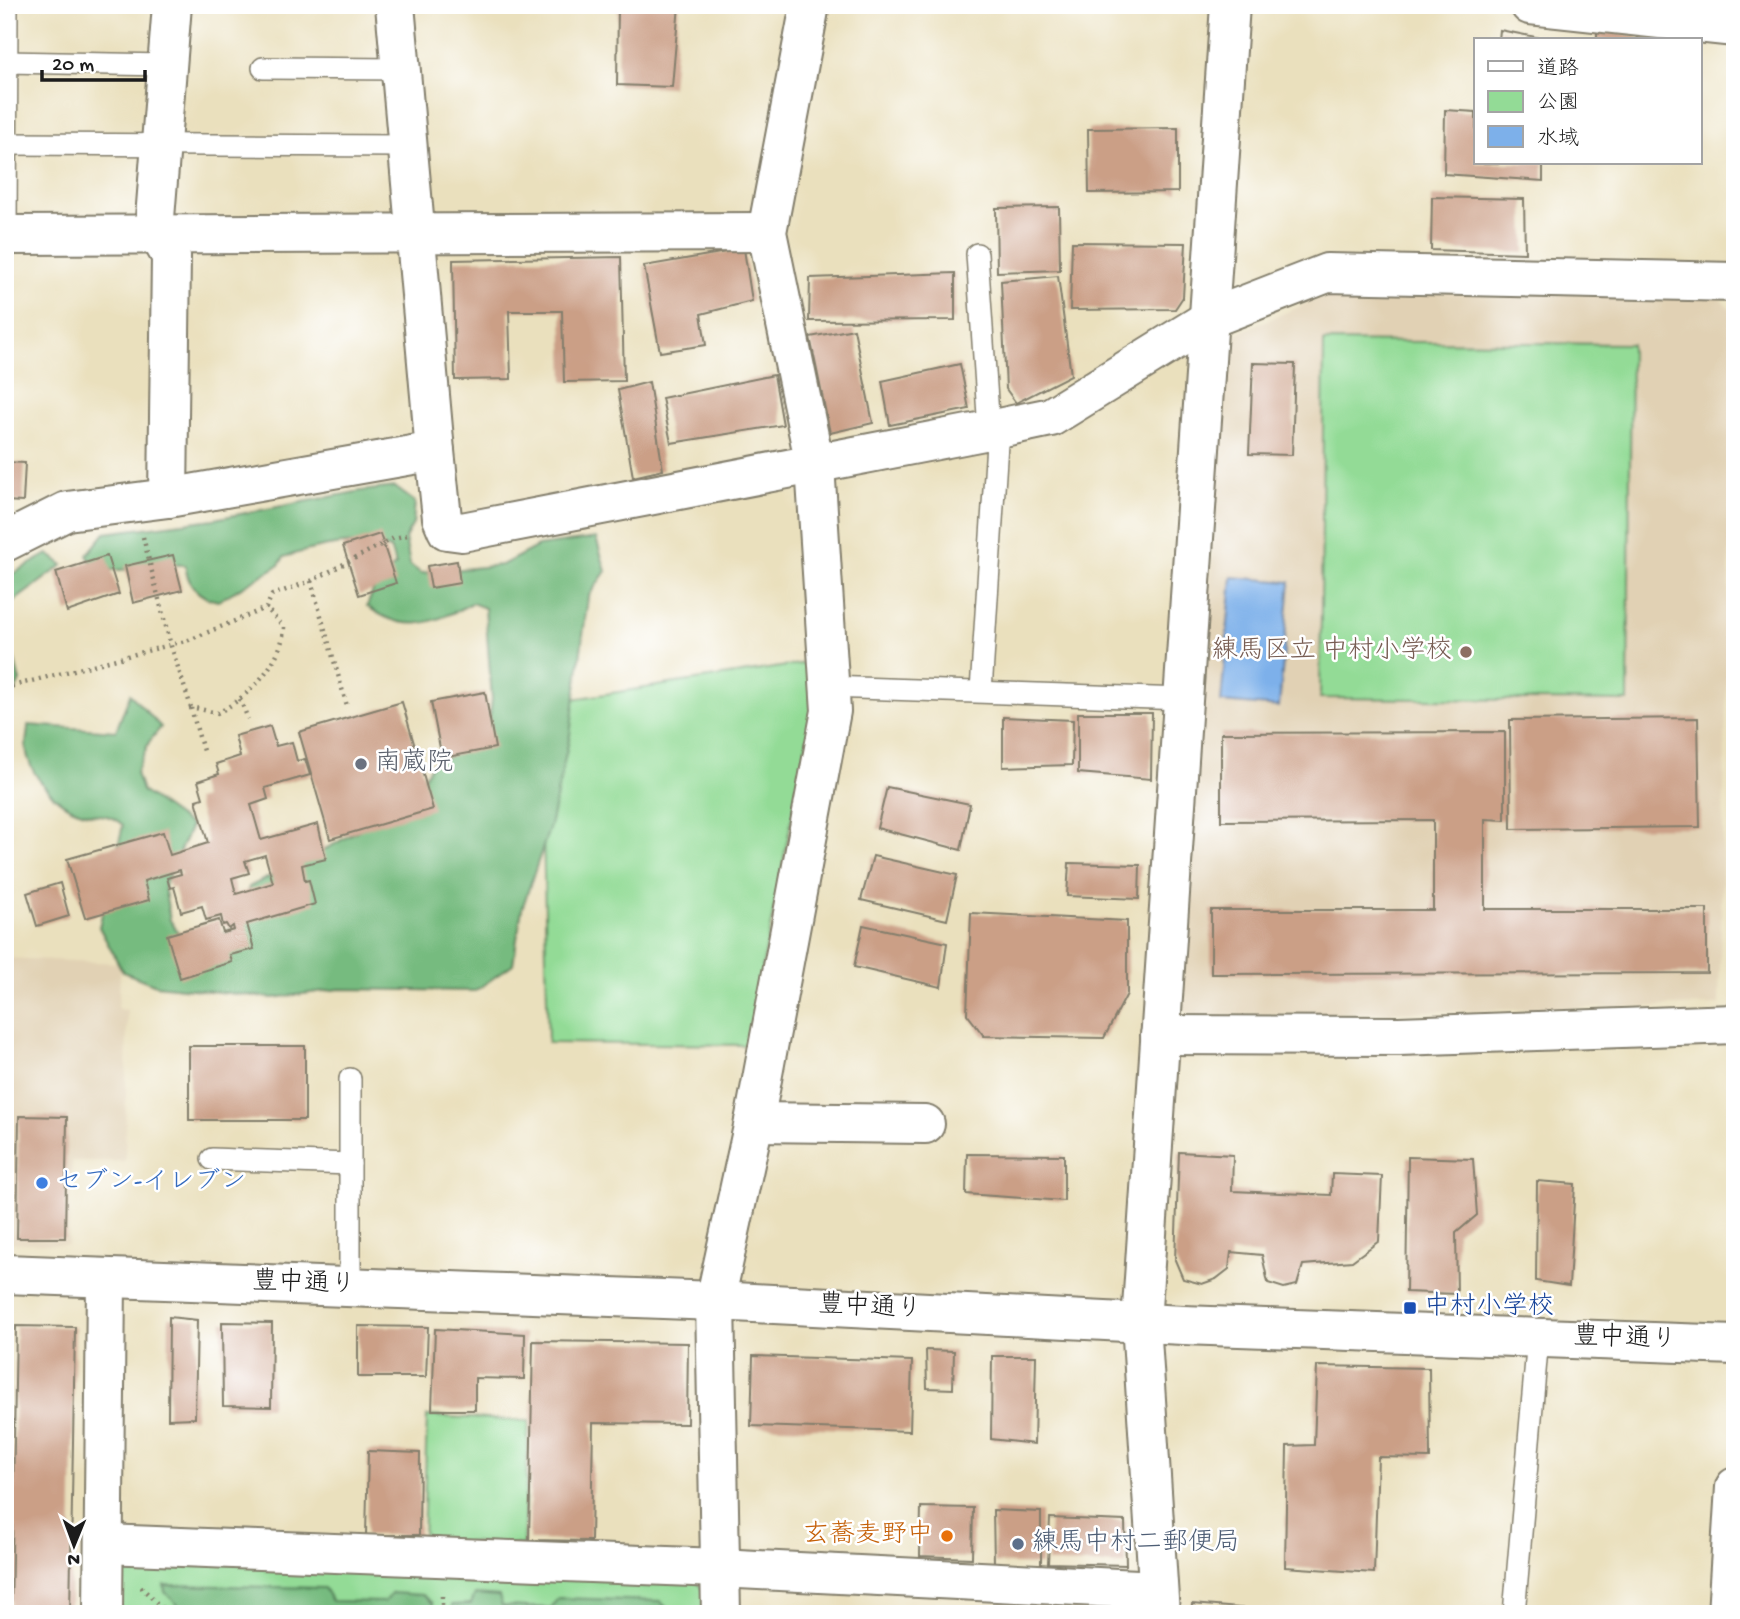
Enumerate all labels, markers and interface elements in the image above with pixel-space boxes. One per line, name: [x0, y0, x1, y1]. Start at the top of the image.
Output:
scale bar: [42, 38, 145, 82]
legend: [1474, 38, 1702, 164]
text: 20 m: [52, 54, 94, 79]
text: 道路: [1537, 57, 1579, 83]
text: 公園: [1537, 92, 1579, 117]
text: 水域: [1537, 127, 1579, 153]
place label: 練馬区立 中村小学校: [1212, 635, 1452, 668]
marker: 練馬区立 中村小学校: [1458, 644, 1474, 660]
place label: 南蔵院: [375, 747, 453, 780]
marker: 南蔵院: [353, 756, 369, 772]
place label: セブン-イレブン: [56, 1167, 246, 1199]
marker: セブン-イレブン: [34, 1175, 50, 1191]
street label: 豊中通り: [251, 1266, 357, 1302]
street label: 豊中通り: [817, 1289, 923, 1327]
place label: 中村小学校: [1424, 1291, 1554, 1324]
marker: 中村小学校: [1402, 1300, 1418, 1316]
street label: 豊中通り: [1572, 1321, 1678, 1357]
north arrow: [38, 1510, 108, 1580]
place label: 玄蕎麦野中: [803, 1519, 933, 1552]
place label: 練馬中村二郵便局: [1032, 1527, 1240, 1560]
marker: 玄蕎麦野中: [939, 1528, 955, 1544]
marker: 練馬中村二郵便局: [1010, 1536, 1026, 1552]
text: N: [67, 1547, 80, 1570]

